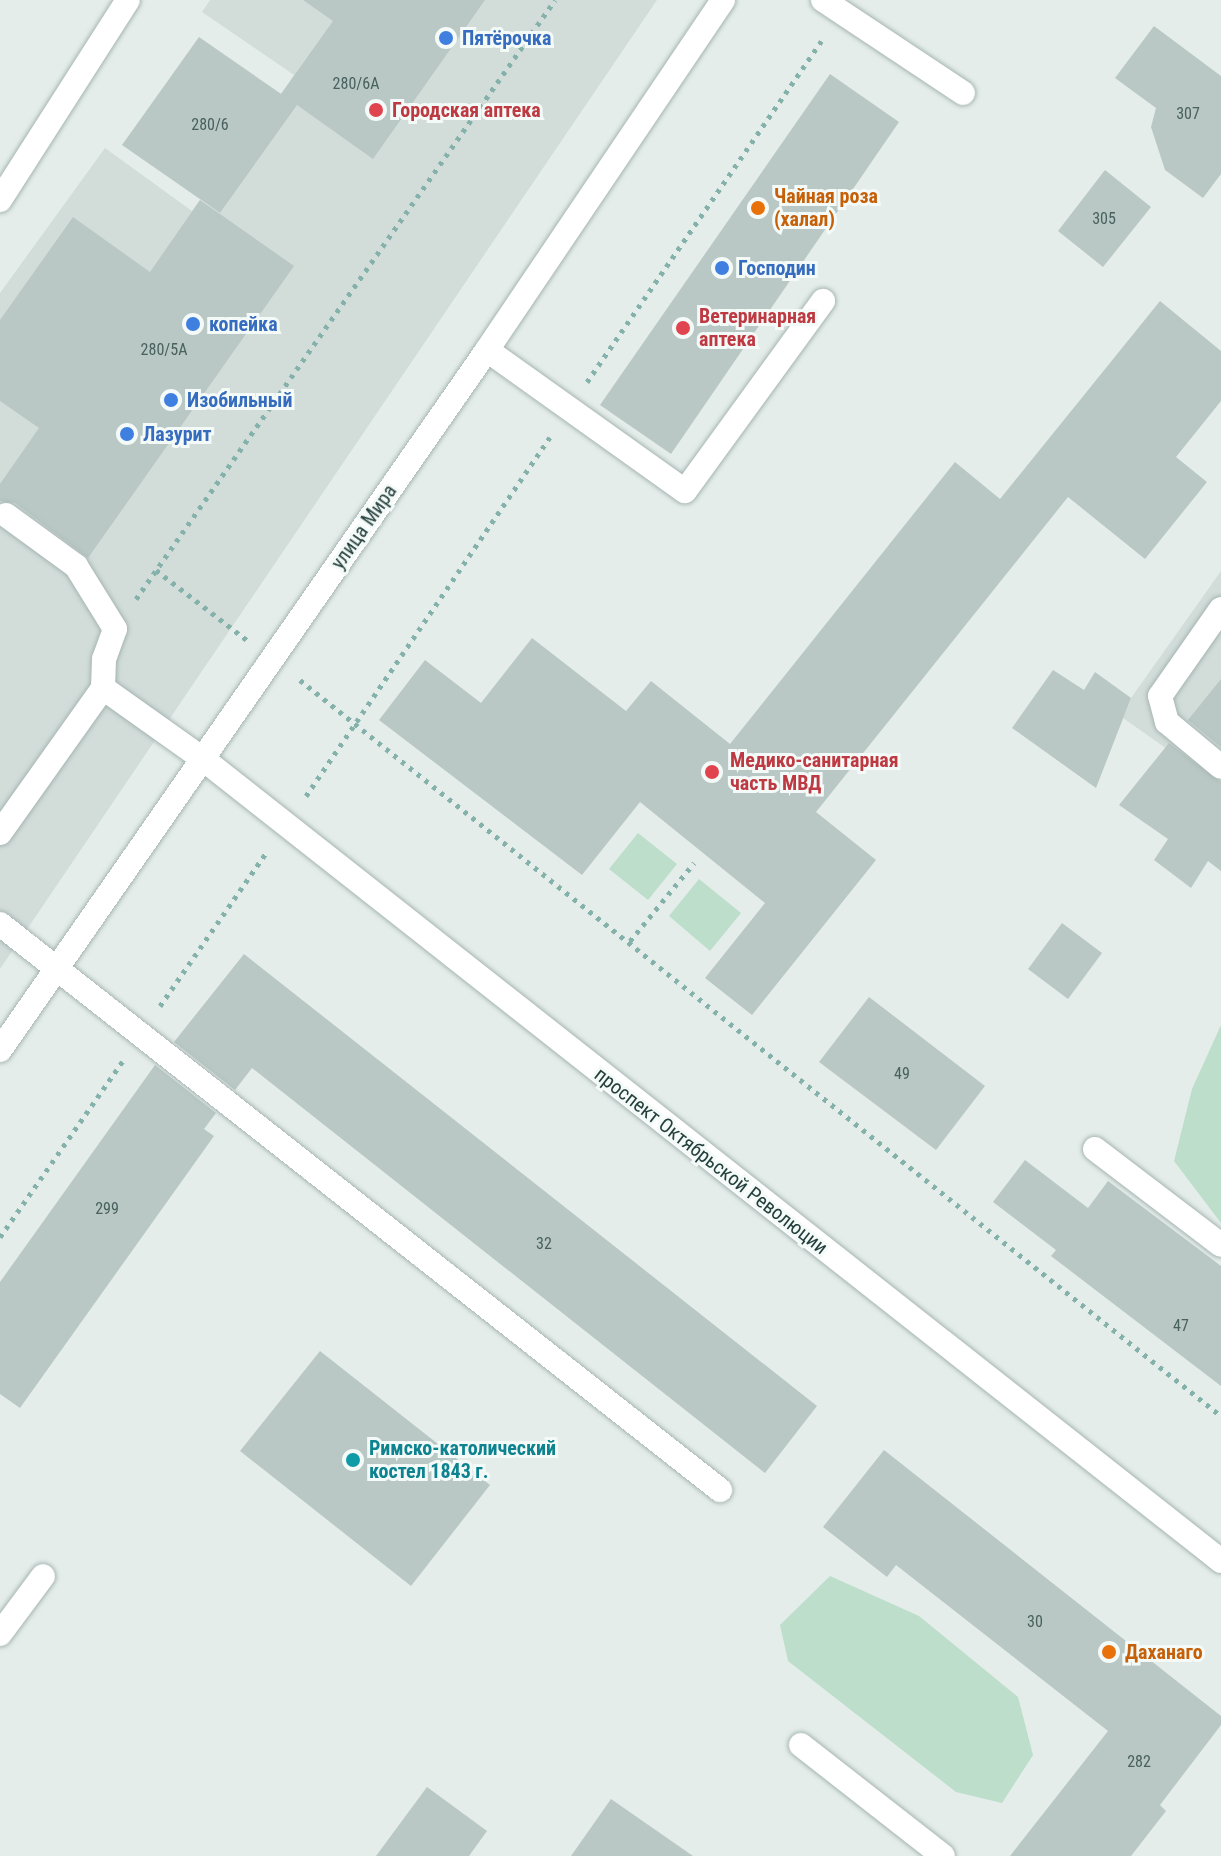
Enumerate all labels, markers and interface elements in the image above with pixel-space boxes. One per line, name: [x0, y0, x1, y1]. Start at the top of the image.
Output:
place label: Пятёрочка: [462, 26, 551, 50]
marker: Пятёрочка: [437, 29, 455, 47]
house number: 280/6А: [333, 74, 379, 94]
place label: Городская аптека: [392, 98, 541, 122]
marker: Городская аптека: [367, 101, 385, 119]
house number: 307: [1176, 104, 1200, 124]
house number: 280/6: [191, 115, 229, 135]
place label: Чайная роза (халал): [774, 184, 878, 231]
marker: Чайная роза (халал): [749, 199, 767, 217]
house number: 305: [1092, 209, 1116, 229]
place label: Господин: [738, 256, 816, 280]
marker: Господин: [713, 259, 731, 277]
place label: Ветеринарная аптека: [699, 304, 816, 351]
place label: копейка: [209, 312, 278, 336]
marker: копейка: [184, 315, 202, 333]
marker: Ветеринарная аптека: [674, 319, 692, 337]
house number: 280/5А: [141, 340, 187, 360]
place label: Изобильный: [187, 388, 292, 412]
marker: Изобильный: [162, 391, 180, 409]
place label: Лазурит: [143, 422, 212, 446]
marker: Лазурит: [118, 425, 136, 443]
street label: улица Мира: [326, 480, 402, 574]
place label: Медико-санитарная часть МВД: [730, 748, 899, 795]
marker: Медико-санитарная часть МВД: [701, 761, 723, 783]
street label: проспект Октябрьской Революции: [590, 1062, 832, 1260]
house number: 49: [894, 1064, 910, 1084]
house number: 299: [95, 1199, 119, 1219]
house number: 32: [536, 1234, 552, 1254]
house number: 47: [1173, 1316, 1189, 1336]
place label: Римско-католический костел 1843 г.: [369, 1436, 556, 1483]
marker: Римско-католический костел 1843 г.: [344, 1451, 362, 1469]
house number: 30: [1027, 1612, 1043, 1632]
place label: Даханаго: [1125, 1640, 1203, 1664]
marker: Даханаго: [1100, 1643, 1118, 1661]
house number: 282: [1127, 1752, 1151, 1772]

